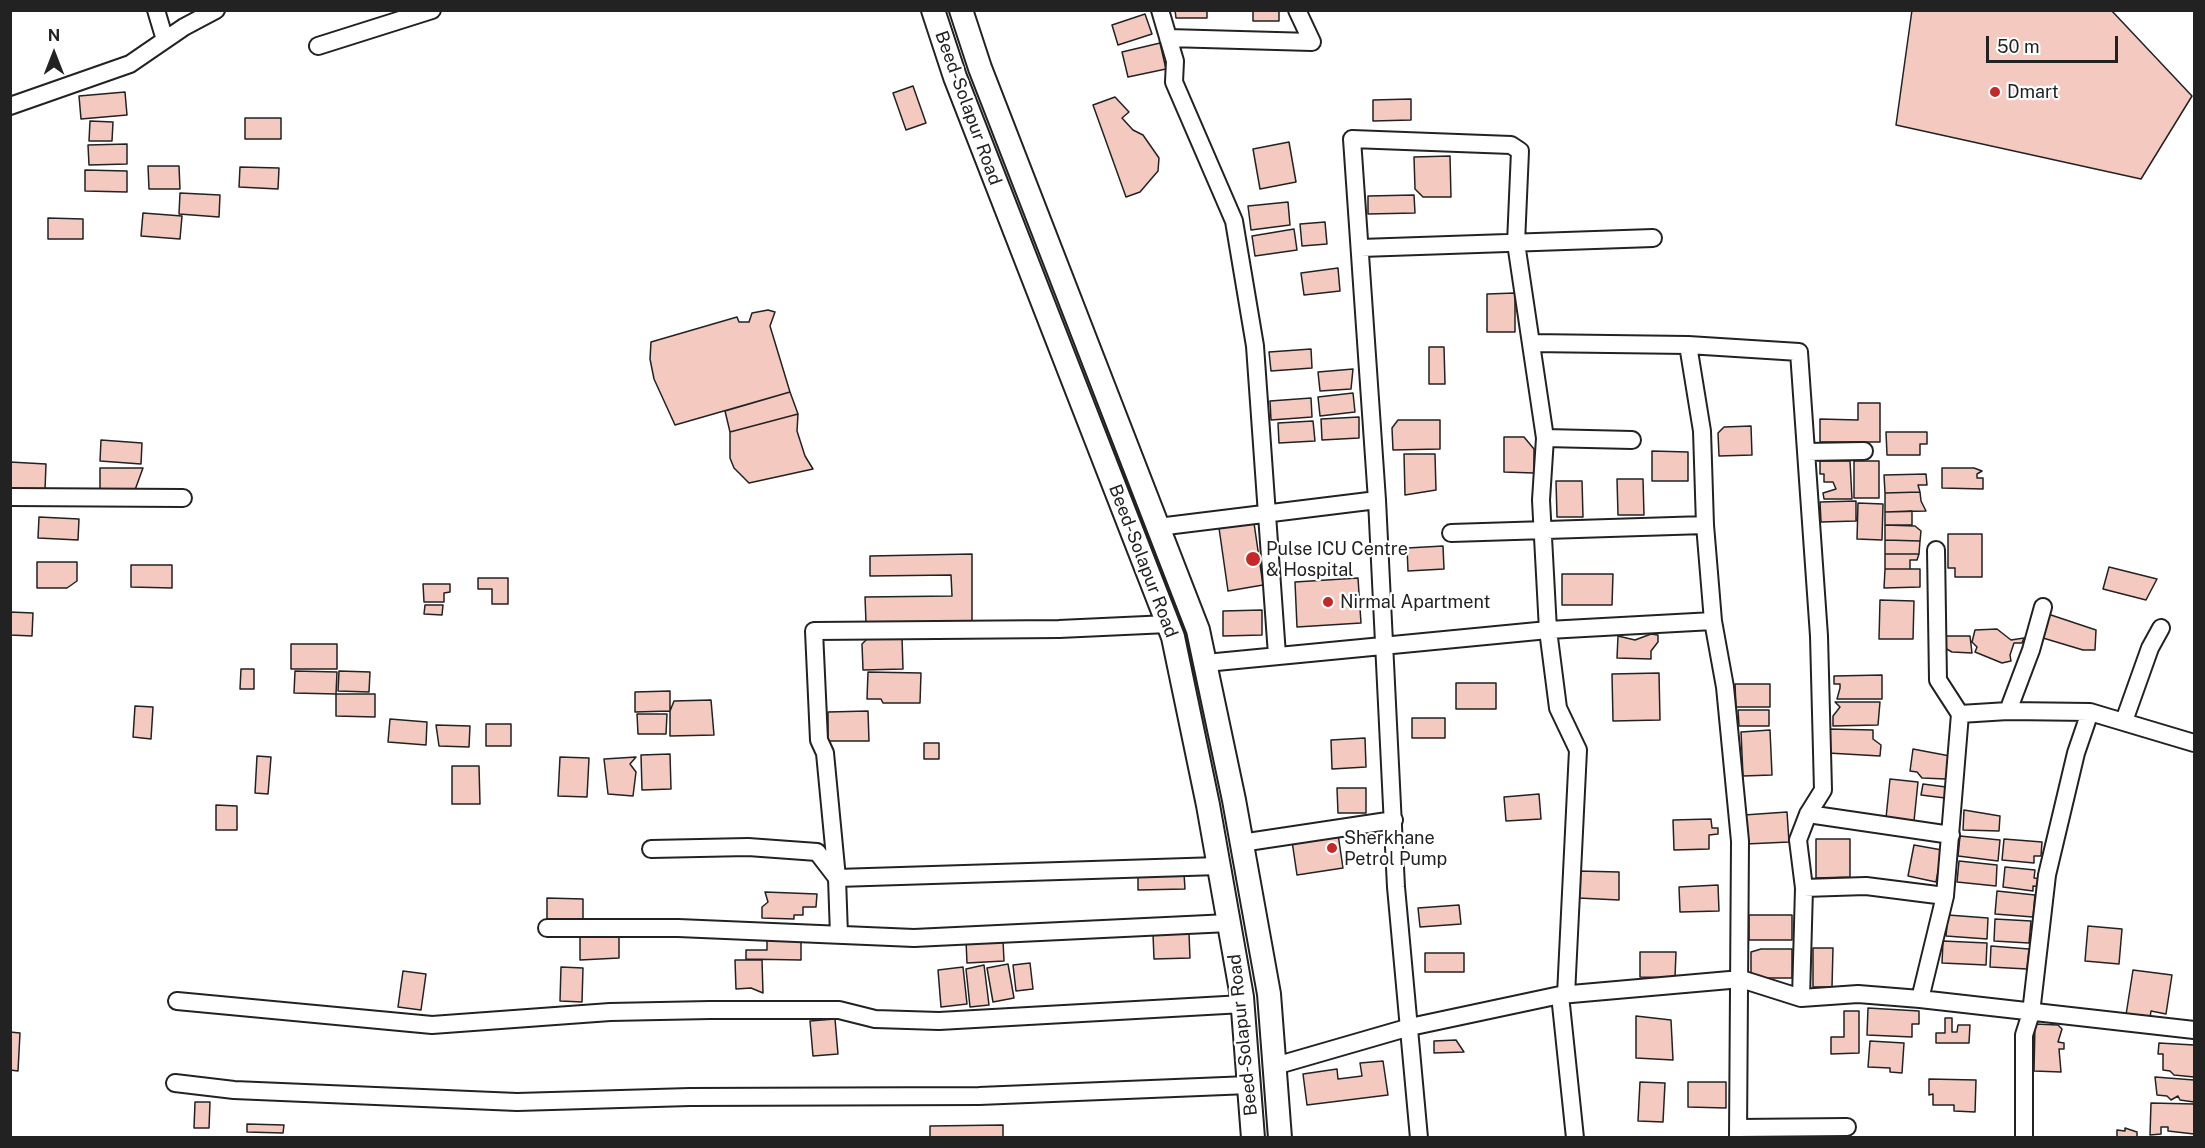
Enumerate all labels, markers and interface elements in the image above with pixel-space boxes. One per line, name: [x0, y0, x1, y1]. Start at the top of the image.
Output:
north arrow: [24, 24, 84, 84]
scale bar: [1989, 24, 2121, 62]
text: N: [48, 26, 60, 45]
street label: Beed-Solapur Road: [930, 28, 1006, 188]
text: 50 m: [1997, 36, 2040, 57]
place label: Dmart: [2007, 81, 2059, 103]
marker: Dmart: [1988, 85, 2002, 99]
street label: Beed-Solapur Road: [1104, 481, 1182, 641]
place label: Pulse ICU Centre & Hospital: [1266, 538, 1408, 580]
marker: Pulse ICU Centre & Hospital: [1244, 550, 1262, 568]
place label: Nirmal Apartment: [1340, 591, 1490, 613]
marker: Nirmal Apartment: [1321, 595, 1335, 609]
place label: Sherkhane Petrol Pump: [1344, 827, 1447, 870]
marker: Sherkhane Petrol Pump: [1325, 841, 1339, 855]
street label: Beed-Solapur Road: [1224, 953, 1262, 1117]

